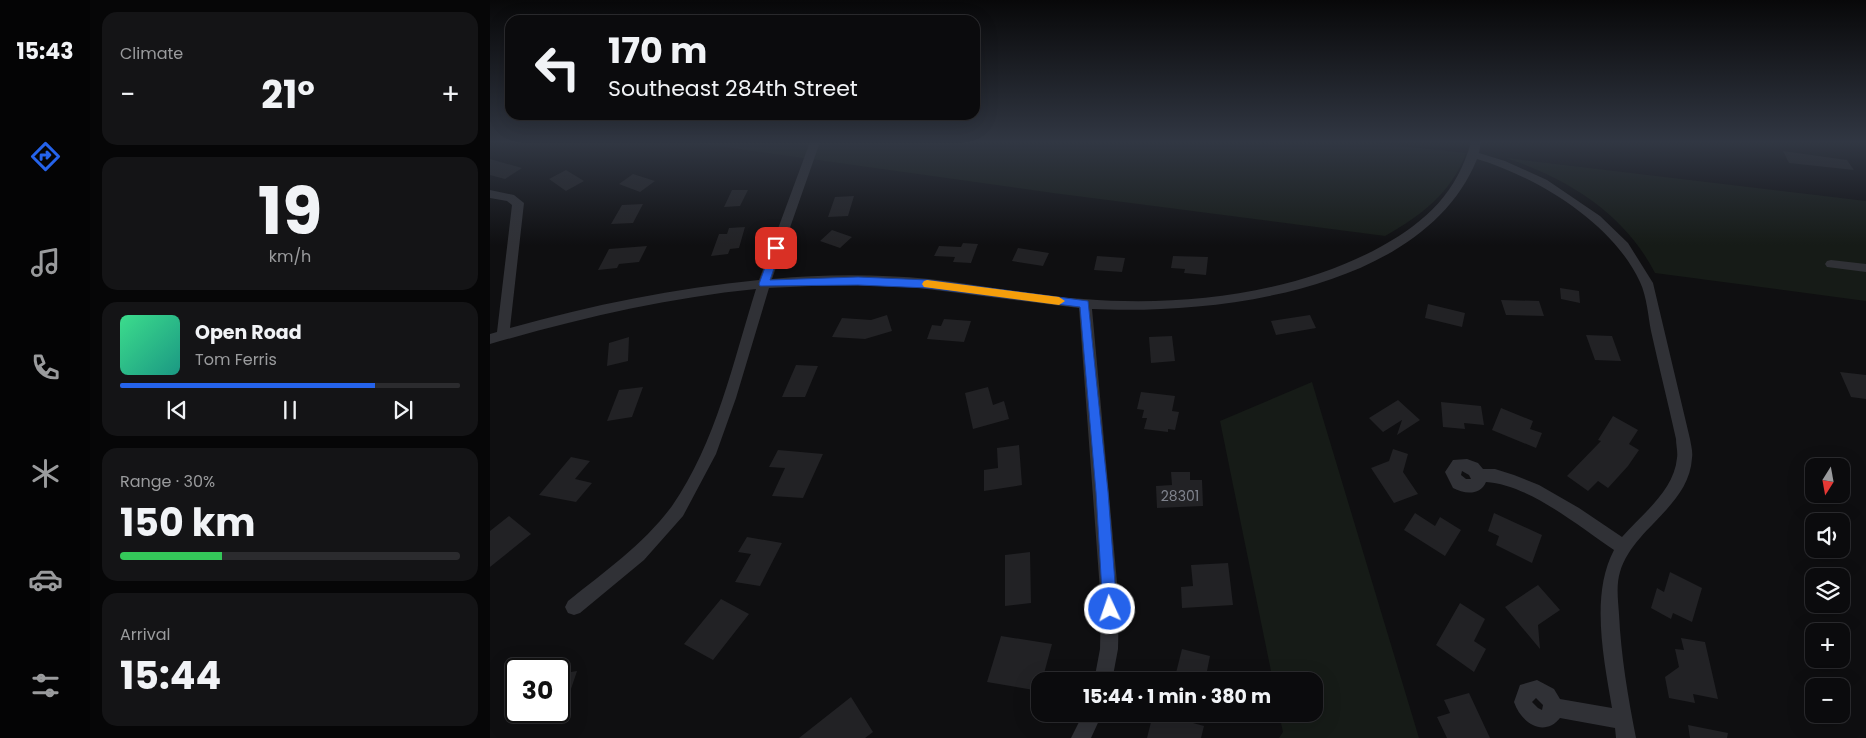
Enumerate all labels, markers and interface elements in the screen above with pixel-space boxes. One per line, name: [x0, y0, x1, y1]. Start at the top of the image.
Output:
text: 170 m: [608, 26, 707, 75]
icon: left: [525, 35, 590, 100]
text: 15:43: [16, 36, 74, 67]
text: Climate: [120, 42, 183, 65]
text: 21°: [261, 68, 315, 121]
text: Southeast 284th Street: [608, 73, 858, 104]
text: −: [120, 75, 135, 114]
text: +: [441, 75, 460, 114]
icon: directions: [28, 139, 63, 174]
text: 19: [258, 166, 322, 257]
pin: [755, 227, 797, 269]
icon: arrive: [762, 234, 790, 262]
icon: music: [28, 245, 63, 280]
text: km/h: [269, 245, 311, 268]
text: Open Road: [195, 319, 302, 346]
text: Tom Ferris: [195, 348, 277, 371]
icon: phone: [28, 350, 63, 385]
icon: previous: [163, 396, 191, 424]
icon: pause: [276, 396, 304, 424]
icon: next: [389, 396, 417, 424]
icon: climate: [28, 456, 63, 491]
north arrow: [1805, 458, 1850, 502]
map controls: [1805, 458, 1850, 723]
text: Range · 30%: [120, 470, 215, 493]
house number: 28301: [1161, 486, 1199, 506]
text: 150 km: [120, 496, 256, 549]
button: sound: [1805, 513, 1850, 558]
icon: car: [28, 562, 63, 597]
button: layers: [1805, 568, 1850, 613]
position arrow: [1083, 582, 1135, 634]
text: Arrival: [120, 623, 170, 646]
button: +: [1805, 623, 1850, 668]
text: 15:44: [120, 649, 221, 702]
speed limit sign: 30: [505, 658, 570, 723]
icon: filters: [28, 668, 63, 703]
button: −: [1805, 678, 1850, 723]
text: 15:44 · 1 min · 380 m: [1083, 683, 1271, 710]

